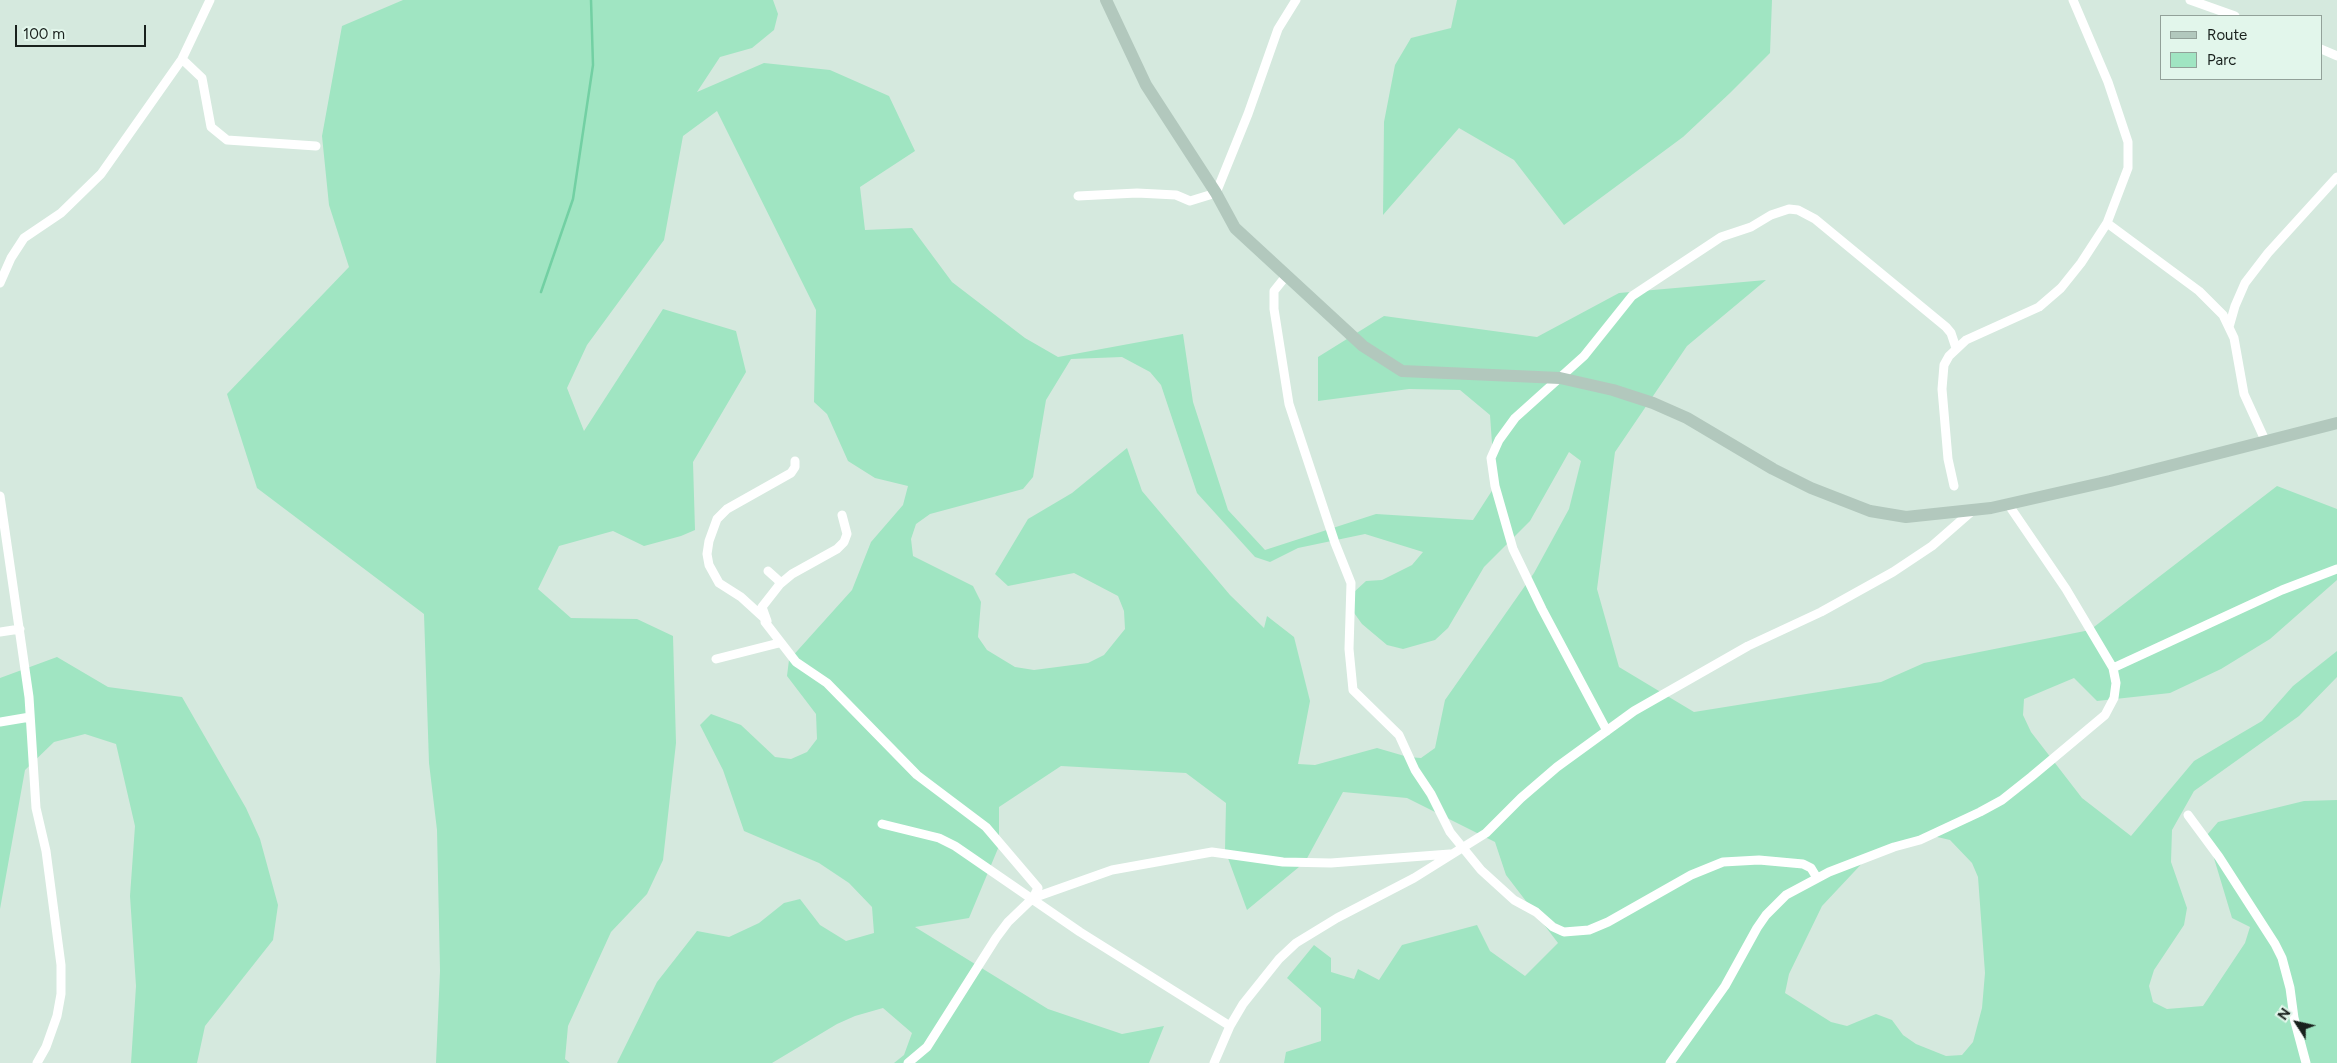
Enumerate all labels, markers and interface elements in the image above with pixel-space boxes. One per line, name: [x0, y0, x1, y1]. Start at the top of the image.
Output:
scale bar: [18, 15, 149, 47]
legend: [2160, 15, 2322, 80]
text: 100 m: [23, 25, 65, 43]
text: Route: [2207, 26, 2247, 44]
text: Parc: [2207, 51, 2236, 69]
north arrow: [2272, 998, 2322, 1048]
text: N: [2274, 1005, 2294, 1023]

